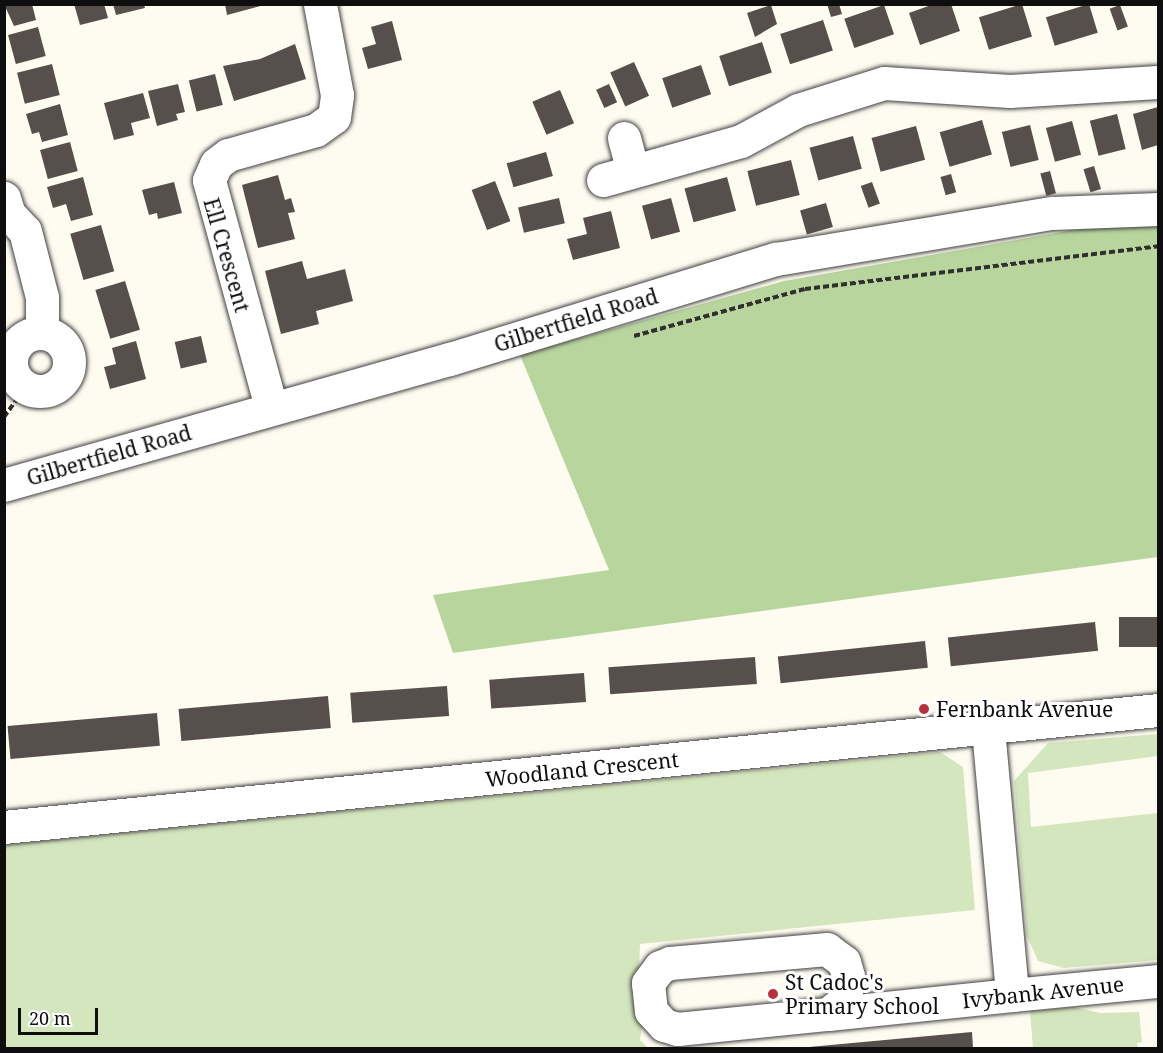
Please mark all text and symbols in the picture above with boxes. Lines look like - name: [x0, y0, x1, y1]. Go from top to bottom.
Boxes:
- street label: Ell Crescent: [199, 195, 255, 315]
- street label: Gilbertfield Road: [491, 283, 661, 357]
- street label: Gilbertfield Road: [24, 419, 194, 491]
- place label: Fernbank Avenue: [936, 696, 1113, 722]
- marker: Fernbank Avenue: [917, 702, 931, 716]
- street label: Woodland Crescent: [484, 746, 680, 792]
- place label: St Cadoc's Primary School: [785, 969, 939, 1019]
- street label: Ivybank Avenue: [961, 971, 1125, 1013]
- marker: St Cadoc's Primary School: [766, 987, 780, 1001]
- scale bar: [21, 996, 100, 1034]
- text: 20 m: [29, 1006, 71, 1030]

